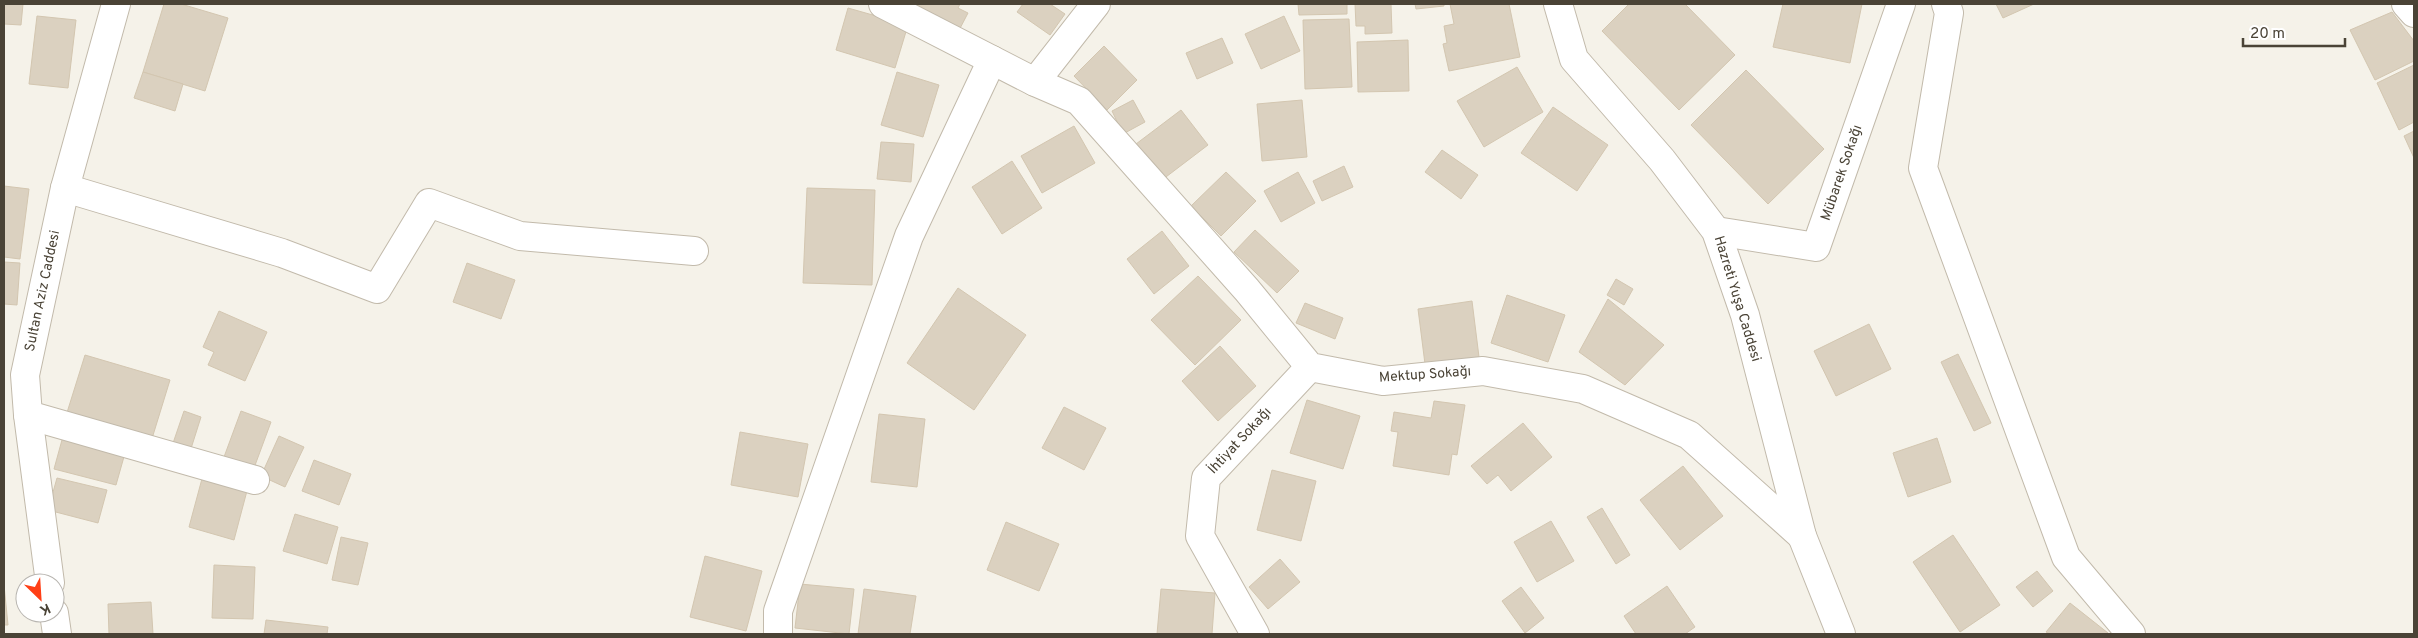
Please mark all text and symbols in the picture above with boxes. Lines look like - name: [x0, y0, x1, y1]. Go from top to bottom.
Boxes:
- scale bar: [2243, 15, 2346, 47]
- text: 20 m: [2250, 25, 2285, 44]
- street label: Mübarek Sokağı: [1818, 123, 1866, 223]
- street label: Sultan Aziz Caddesi: [22, 229, 64, 353]
- street label: Hazreti Yuşa Caddesi: [1710, 234, 1764, 364]
- street label: Mektup Sokağı: [1378, 363, 1472, 387]
- street label: İhtiyat Sokağı: [1204, 403, 1275, 478]
- north arrow: [15, 573, 65, 623]
- text: K: [37, 599, 53, 618]

